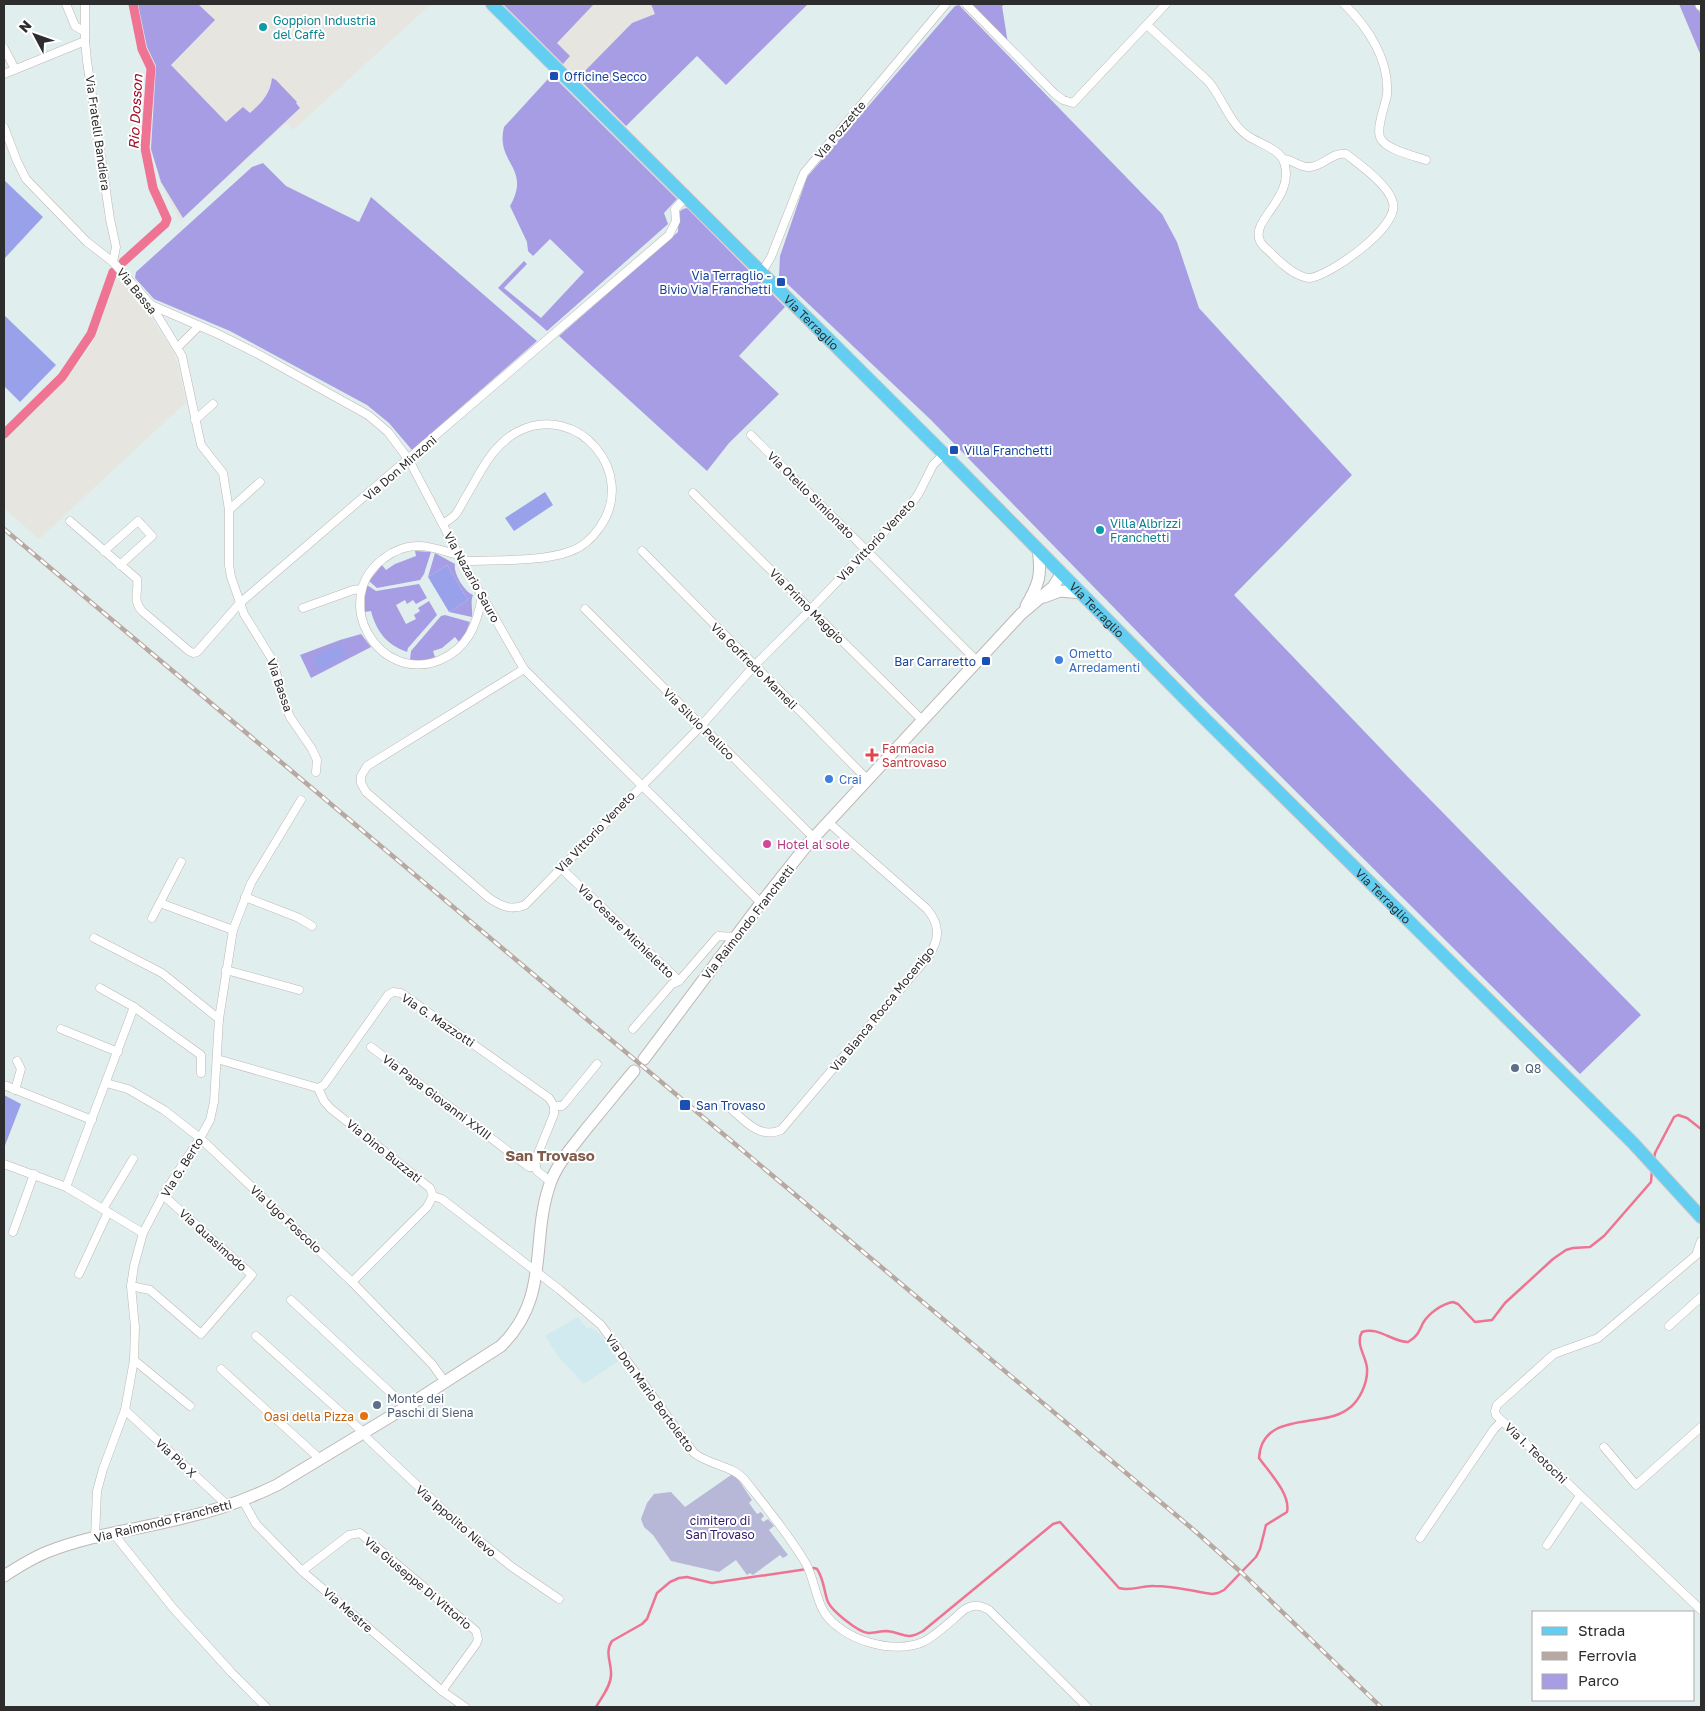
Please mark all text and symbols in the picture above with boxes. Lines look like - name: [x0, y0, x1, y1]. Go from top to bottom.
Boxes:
- north arrow: [10, 10, 60, 60]
- place label: Goppion Industria del Caffè: [273, 13, 376, 42]
- text: N: [15, 17, 35, 36]
- marker: Goppion Industria del Caffè: [257, 21, 269, 33]
- place label: Officine Secco: [564, 69, 647, 84]
- marker: Officine Secco: [548, 70, 560, 82]
- water label: Rio Dosson: [125, 73, 146, 150]
- street label: Via Fratelli Bandiera: [82, 74, 114, 192]
- street label: Via Pozzette: [811, 98, 869, 162]
- street label: Via Bassa: [114, 265, 160, 317]
- place label: Via Terraglio - Bivio Via Franchetti: [659, 268, 771, 297]
- marker: Via Terraglio - Bivio Via Franchetti: [775, 276, 787, 288]
- street label: Via Terraglio: [781, 291, 842, 353]
- street label: Via Don Minzoni: [360, 432, 440, 504]
- place label: Villa Franchetti: [964, 443, 1052, 458]
- marker: Villa Franchetti: [948, 444, 960, 456]
- street label: Via Otello Simionato: [764, 448, 858, 542]
- street label: Via Vittorio Veneto: [834, 496, 918, 584]
- place label: Villa Albrizzi Franchetti: [1110, 516, 1181, 545]
- marker: Villa Albrizzi Franchetti: [1094, 524, 1106, 536]
- street label: Via Nazario Sauro: [441, 529, 503, 625]
- street label: Via Primo Maggio: [766, 565, 848, 647]
- street label: Via Terraglio: [1066, 579, 1128, 640]
- street label: Via Goffredo Mameli: [708, 620, 800, 712]
- place label: Ometto Arredamenti: [1069, 646, 1140, 675]
- place label: Bar Carraretto: [894, 654, 976, 669]
- marker: Ometto Arredamenti: [1053, 654, 1065, 666]
- marker: Bar Carraretto: [980, 655, 992, 667]
- street label: Via Bassa: [264, 656, 296, 714]
- street label: Via Silvio Pellico: [660, 685, 738, 763]
- place label: Farmacia Santrovaso: [882, 741, 947, 770]
- marker: Farmacia Santrovaso: [866, 749, 878, 761]
- place label: Crai: [839, 772, 862, 787]
- marker: Crai: [823, 773, 835, 785]
- street label: Via Vittorio Veneto: [552, 788, 638, 876]
- place label: Hotel al sole: [777, 837, 850, 852]
- marker: Hotel al sole: [761, 838, 773, 850]
- street label: Via Raimondo Franchetti: [699, 862, 797, 982]
- street label: Via Terraglio: [1353, 865, 1414, 927]
- street label: Via Cesare Michieletto: [574, 881, 678, 981]
- street label: Via Bianca Rocca Mocenigo: [827, 943, 937, 1075]
- street label: Via G. Mazzotti: [398, 990, 478, 1050]
- street label: Via Papa Giovanni XXIII: [379, 1051, 495, 1143]
- place label: Q8: [1525, 1061, 1541, 1076]
- marker: Q8: [1509, 1062, 1521, 1074]
- marker: San Trovaso: [678, 1098, 692, 1112]
- place label: San Trovaso: [696, 1098, 765, 1113]
- street label: Via Dino Buzzati: [343, 1116, 425, 1186]
- street label: Via G. Berto: [158, 1134, 206, 1200]
- district label: San Trovaso: [505, 1146, 595, 1164]
- street label: Via Ugo Foscolo: [247, 1182, 325, 1256]
- street label: Via Quasimodo: [176, 1206, 250, 1274]
- street label: Via Don Mario Bortoletto: [602, 1331, 698, 1455]
- place label: Monte dei Paschi di Siena: [387, 1391, 474, 1420]
- marker: Monte dei Paschi di Siena: [371, 1399, 383, 1411]
- place label: Oasi della Pizza: [264, 1409, 354, 1424]
- marker: Oasi della Pizza: [358, 1410, 370, 1422]
- street label: Via I. Teotochi: [1502, 1419, 1570, 1487]
- street label: Via Pio X: [153, 1435, 200, 1481]
- street label: Via Ippolito Nievo: [413, 1482, 499, 1560]
- street label: Via Raimondo Franchetti: [93, 1497, 233, 1545]
- park label: cimitero di San Trovaso: [685, 1513, 755, 1542]
- street label: Via Giuseppe Di Vittorio: [361, 1534, 475, 1632]
- street label: Via Mestre: [320, 1584, 376, 1636]
- legend: [1532, 1611, 1695, 1701]
- text: Strada: [1578, 1621, 1625, 1639]
- text: Ferrovia: [1578, 1646, 1637, 1664]
- text: Parco: [1578, 1671, 1619, 1689]

